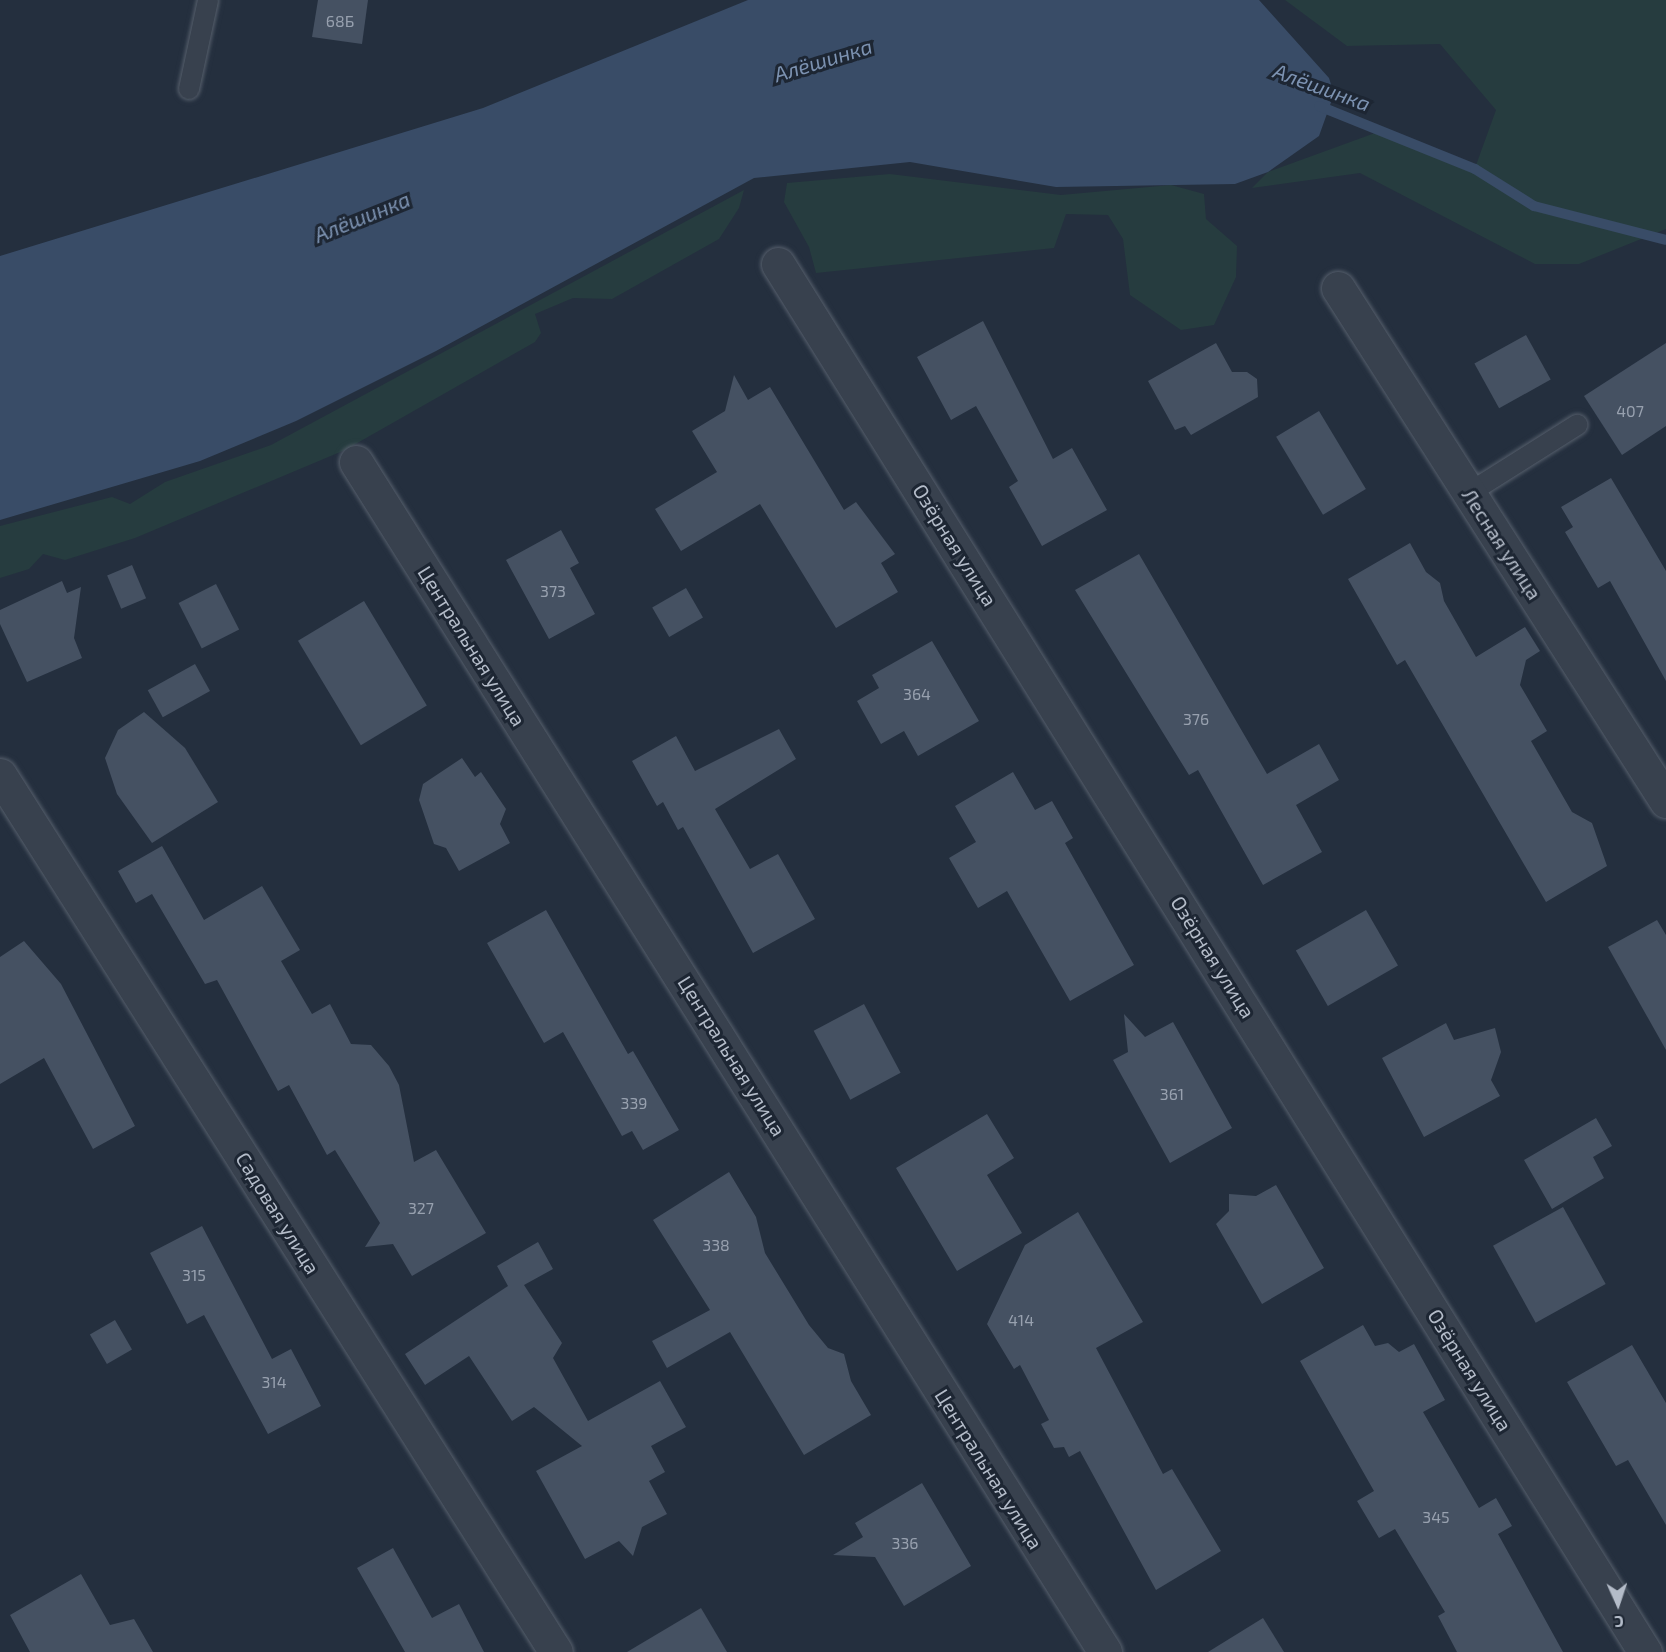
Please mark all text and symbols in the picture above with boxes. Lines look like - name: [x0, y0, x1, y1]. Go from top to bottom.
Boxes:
- house number: 68Б: [326, 11, 354, 31]
- water label: Алёшинка: [771, 33, 875, 87]
- water label: Алёшинка: [1270, 58, 1374, 116]
- water label: Алёшинка: [310, 186, 414, 248]
- house number: 407: [1616, 401, 1644, 421]
- street label: Озёрная улица: [908, 479, 1002, 611]
- street label: Лесная улица: [1457, 484, 1547, 604]
- street label: Центральная улица: [413, 562, 531, 730]
- house number: 373: [540, 581, 566, 601]
- house number: 364: [903, 684, 931, 704]
- house number: 376: [1183, 709, 1209, 729]
- street label: Озёрная улица: [1166, 891, 1260, 1023]
- street label: Центральная улица: [673, 972, 791, 1140]
- house number: 361: [1160, 1084, 1184, 1104]
- house number: 339: [621, 1093, 647, 1113]
- street label: Садовая улица: [231, 1148, 325, 1278]
- house number: 327: [408, 1198, 434, 1218]
- house number: 338: [702, 1235, 730, 1255]
- house number: 315: [182, 1265, 206, 1285]
- street label: Озёрная улица: [1423, 1304, 1517, 1436]
- house number: 414: [1008, 1310, 1034, 1330]
- house number: 314: [261, 1372, 287, 1392]
- street label: Центральная улица: [930, 1385, 1048, 1553]
- house number: 345: [1422, 1507, 1450, 1527]
- house number: 336: [892, 1533, 918, 1553]
- north arrow: [1588, 1574, 1648, 1634]
- text: С: [1614, 1613, 1624, 1632]

